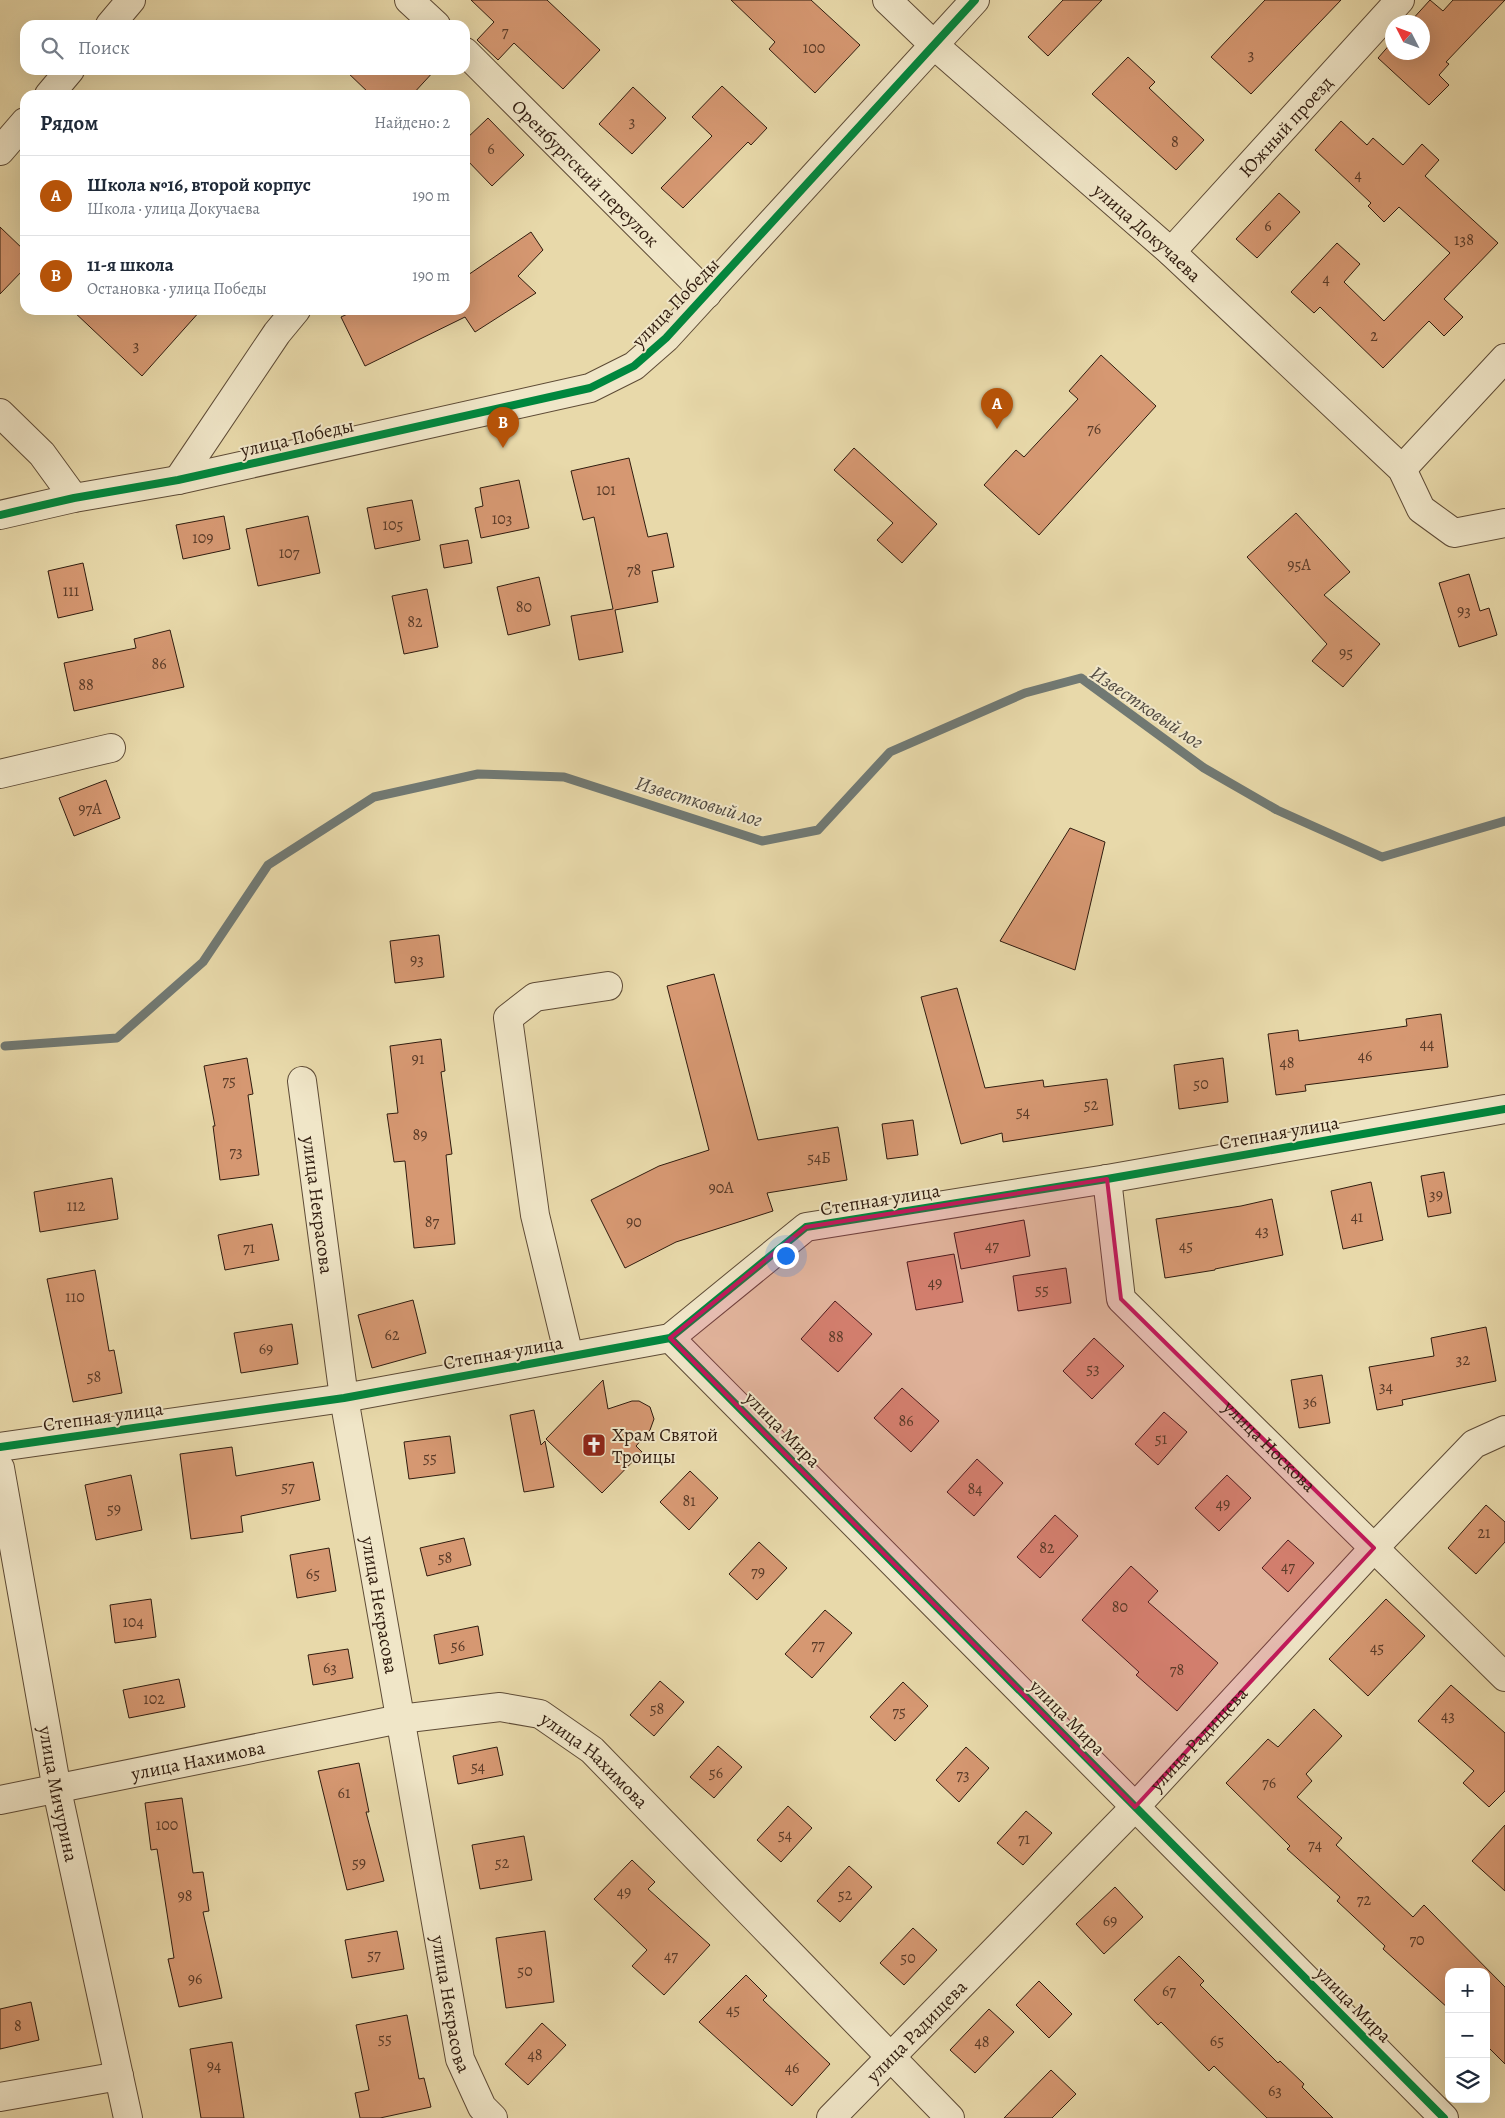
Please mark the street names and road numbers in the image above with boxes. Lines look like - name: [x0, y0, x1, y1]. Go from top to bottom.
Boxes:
- street label: Южный проезд: [1233, 71, 1339, 183]
- street label: Оренбургский переулок: [506, 94, 665, 253]
- street label: улица Докучаева: [1086, 177, 1207, 288]
- street label: улица Победы: [626, 252, 725, 354]
- street label: улица Победы: [237, 412, 356, 464]
- street label: Степная улица: [1217, 1110, 1341, 1156]
- street label: улица Некрасова: [295, 1133, 339, 1276]
- street label: Степная улица: [818, 1178, 942, 1222]
- street label: Степная улица: [441, 1330, 565, 1376]
- street label: улица Мира: [738, 1385, 826, 1474]
- street label: улица Носкова: [1216, 1394, 1322, 1498]
- street label: Степная улица: [41, 1396, 165, 1438]
- street label: улица Некрасова: [354, 1534, 404, 1676]
- street label: улица Мира: [1023, 1673, 1111, 1762]
- street label: улица Радищева: [1143, 1681, 1254, 1798]
- street label: улица Нахимова: [534, 1706, 654, 1815]
- street label: улица Мичурина: [32, 1723, 84, 1865]
- street label: улица Нахимова: [128, 1735, 267, 1787]
- street label: улица Некрасова: [424, 1932, 477, 2077]
- street label: улица Мира: [1309, 1960, 1397, 2049]
- street label: улица Радищева: [860, 1974, 973, 2089]

